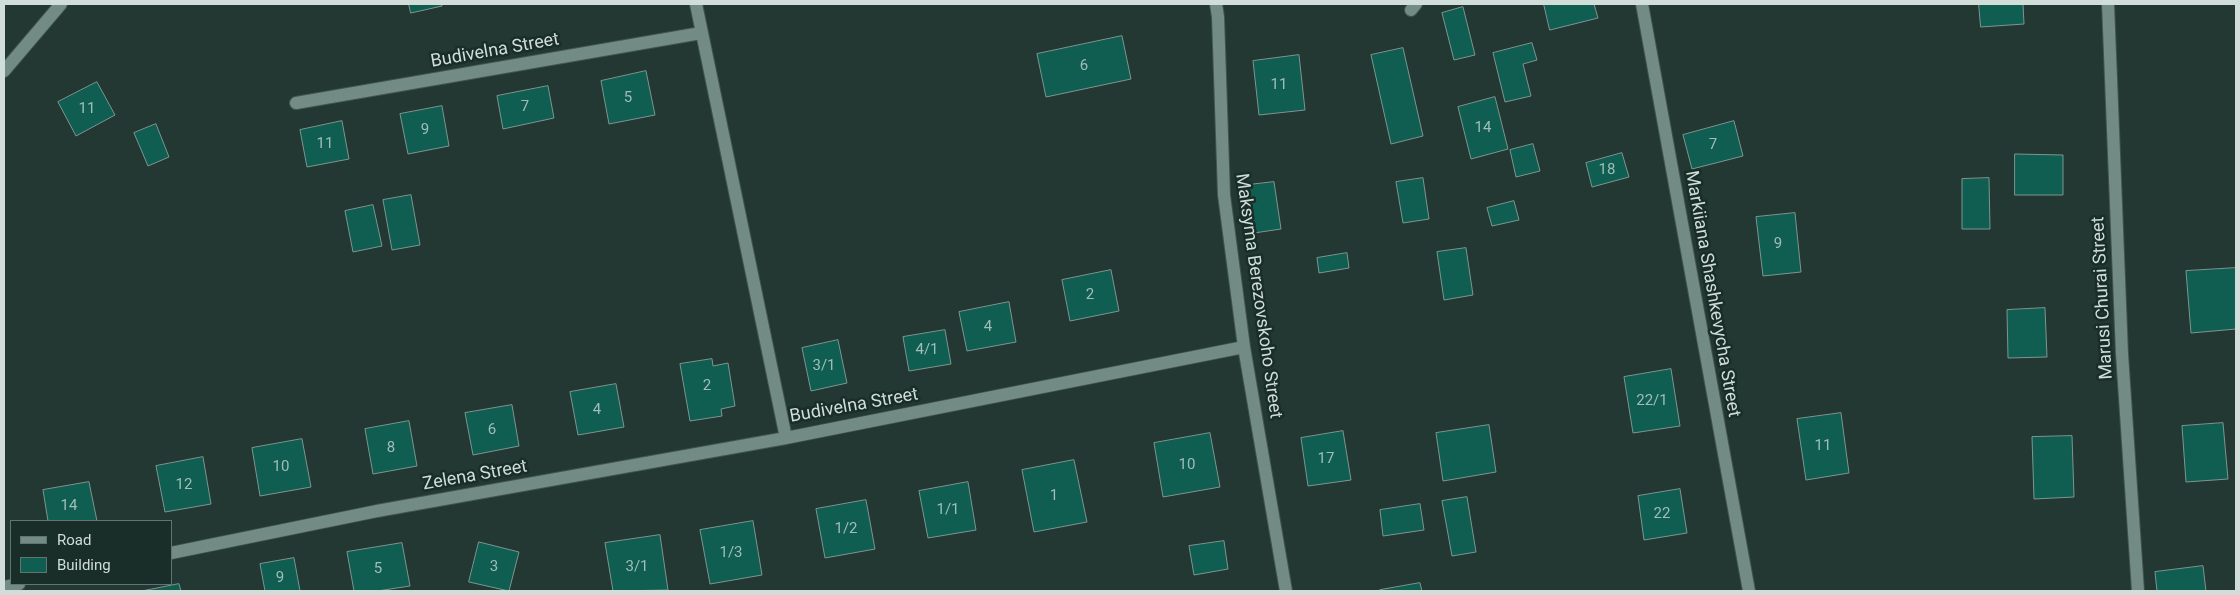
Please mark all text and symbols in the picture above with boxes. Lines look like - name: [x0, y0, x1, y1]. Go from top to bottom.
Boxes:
- street label: Budivelna Street: [429, 29, 561, 73]
- house number: 6: [1080, 57, 1088, 75]
- house number: 11: [1271, 76, 1287, 94]
- house number: 5: [624, 89, 632, 107]
- house number: 7: [521, 98, 529, 116]
- house number: 11: [79, 100, 95, 118]
- house number: 14: [1475, 119, 1491, 137]
- house number: 9: [421, 121, 429, 139]
- house number: 11: [317, 135, 333, 153]
- house number: 7: [1709, 136, 1717, 154]
- house number: 18: [1599, 161, 1615, 179]
- street label: Markiiana Shashkevycha Street: [1680, 169, 1744, 419]
- street label: Maksyma Berezovskoho Street: [1230, 172, 1286, 420]
- street label: Marusi Churai Street: [2088, 216, 2118, 380]
- house number: 9: [1774, 235, 1782, 253]
- house number: 2: [1086, 286, 1094, 304]
- house number: 4: [984, 318, 992, 336]
- house number: 4/1: [915, 341, 939, 359]
- house number: 3/1: [812, 357, 836, 375]
- house number: 2: [703, 377, 711, 395]
- street label: Budivelna Street: [788, 384, 920, 428]
- house number: 22/1: [1636, 392, 1668, 410]
- house number: 4: [593, 401, 601, 419]
- house number: 6: [488, 421, 496, 439]
- house number: 11: [1815, 437, 1831, 455]
- house number: 8: [387, 439, 395, 457]
- house number: 17: [1318, 450, 1334, 468]
- street label: Zelena Street: [421, 456, 529, 496]
- house number: 10: [1179, 456, 1195, 474]
- house number: 10: [273, 458, 289, 476]
- house number: 12: [176, 476, 192, 494]
- house number: 1: [1050, 487, 1058, 505]
- house number: 14: [61, 497, 77, 515]
- house number: 1/1: [936, 501, 960, 519]
- house number: 22: [1654, 505, 1670, 523]
- legend: [10, 520, 172, 585]
- house number: 1/2: [834, 520, 858, 538]
- text: Road: [57, 531, 91, 549]
- house number: 1/3: [719, 544, 743, 562]
- text: Building: [57, 556, 111, 574]
- house number: 3: [490, 558, 498, 576]
- house number: 3/1: [625, 558, 649, 576]
- house number: 5: [374, 560, 382, 578]
- house number: 9: [276, 569, 284, 587]

